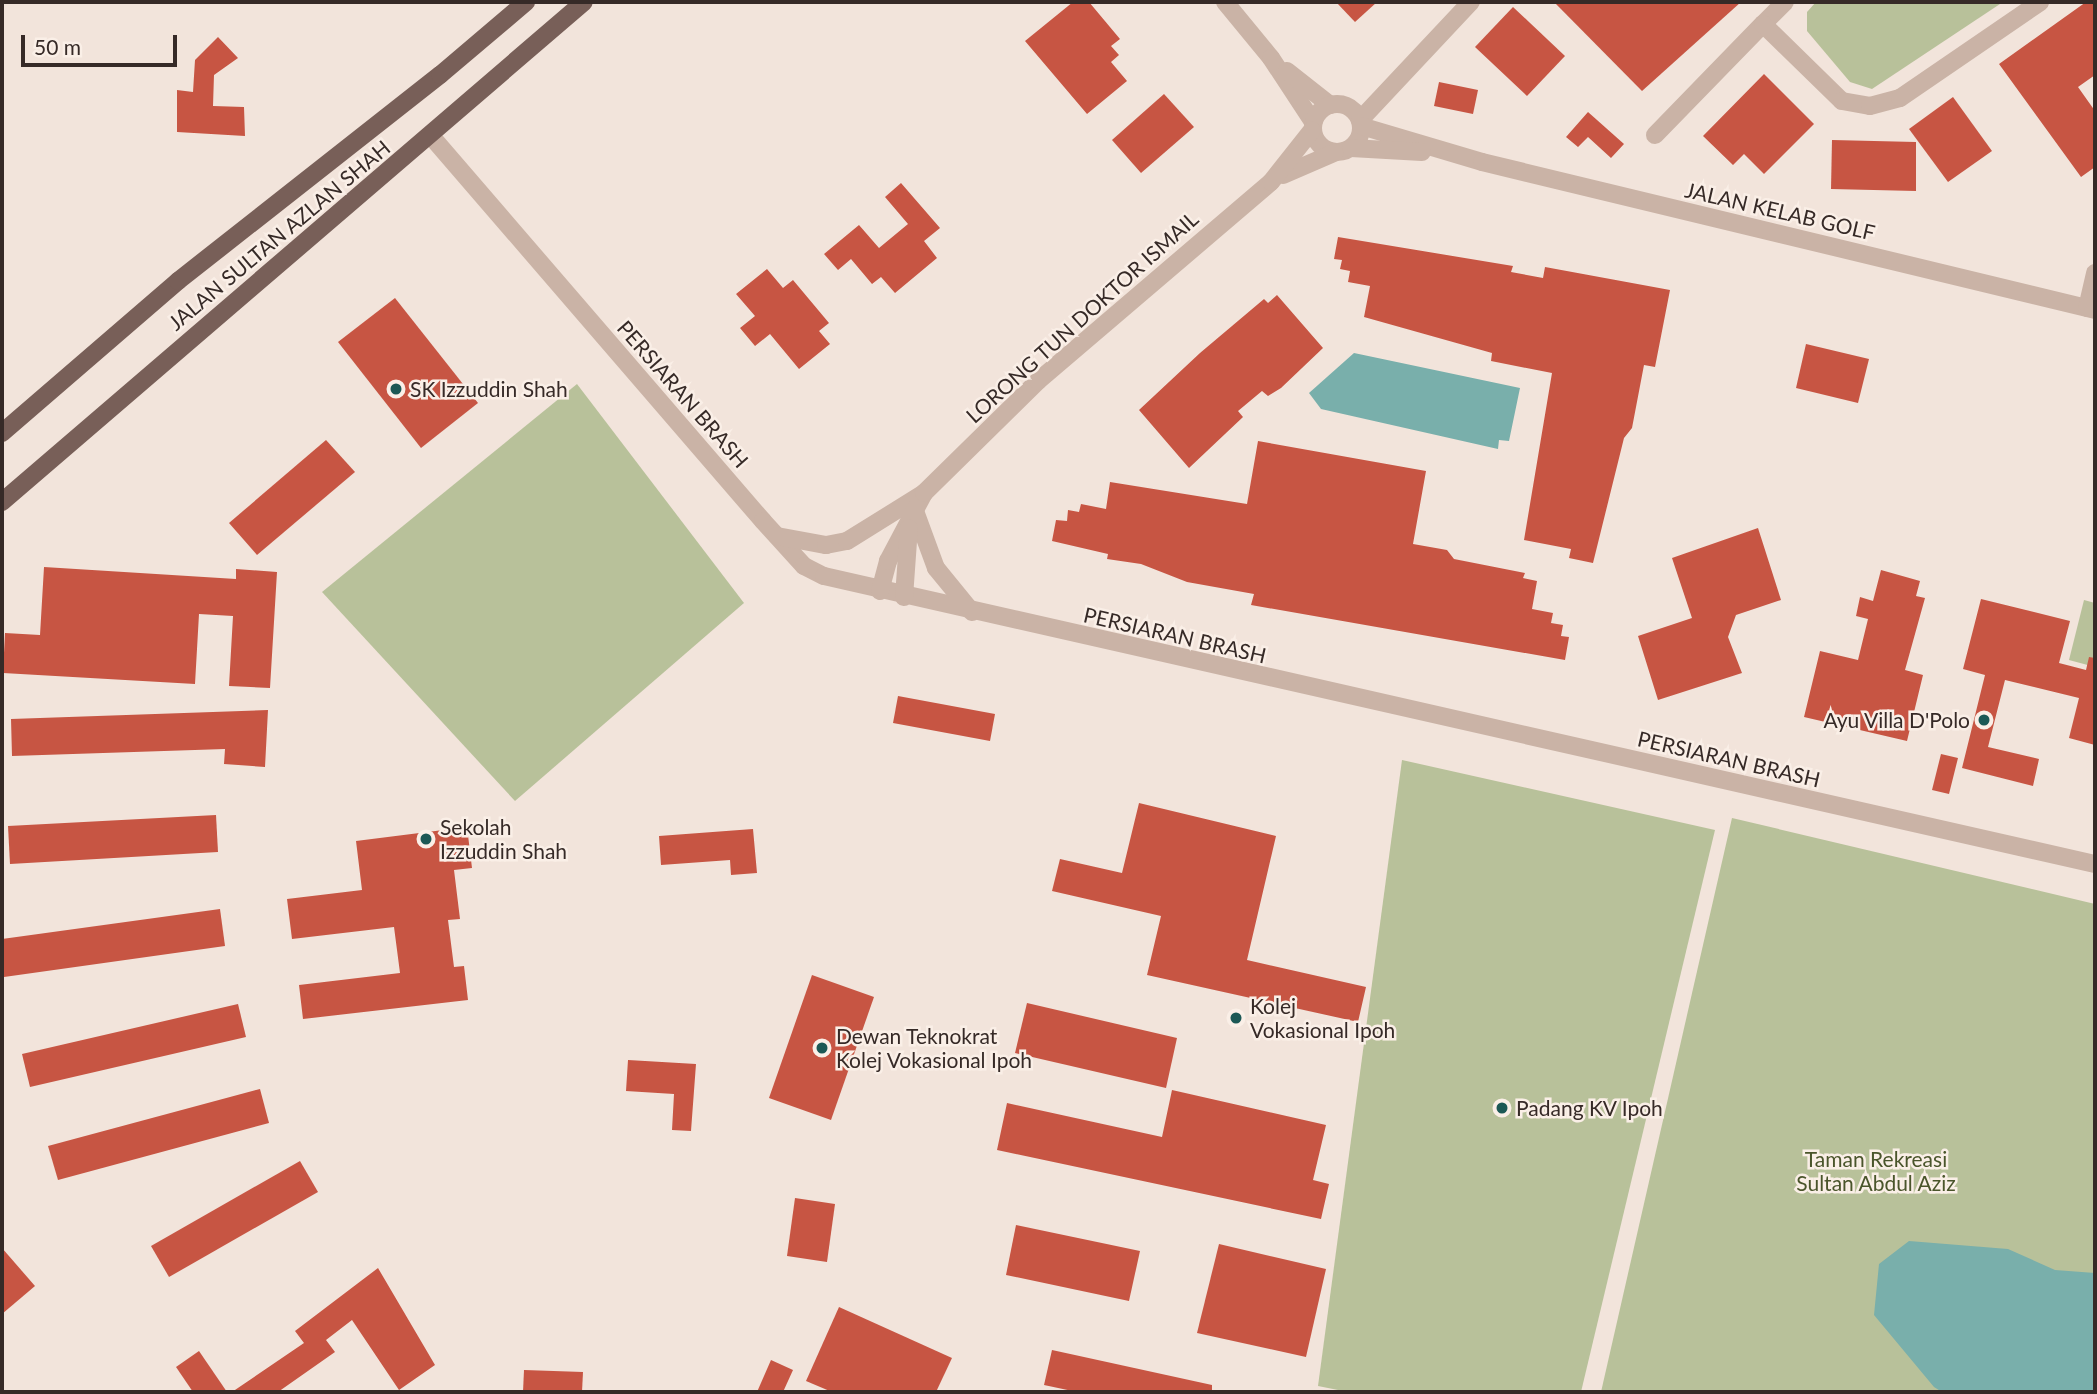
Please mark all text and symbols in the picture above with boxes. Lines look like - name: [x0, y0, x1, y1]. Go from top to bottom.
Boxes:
- scale bar: [24, 21, 180, 65]
- text: 50 m: [34, 34, 81, 59]
- street label: JALAN SULTAN AZLAN SHAH: [163, 135, 395, 335]
- street label: JALAN KELAB GOLF: [1683, 177, 1877, 245]
- street label: LORONG TUN DOKTOR ISMAIL: [961, 206, 1203, 428]
- street label: PERSIARAN BRASH: [612, 315, 754, 473]
- place label: SK Izzuddin Shah: [410, 376, 568, 402]
- marker: SK Izzuddin Shah: [388, 381, 404, 397]
- street label: PERSIARAN BRASH: [1081, 602, 1269, 668]
- place label: Ayu Villa D'Polo: [1823, 707, 1970, 733]
- marker: Ayu Villa D'Polo: [1976, 712, 1992, 728]
- street label: PERSIARAN BRASH: [1635, 726, 1823, 792]
- place label: Sekolah Izzuddin Shah: [440, 814, 567, 864]
- marker: Sekolah Izzuddin Shah: [418, 831, 434, 847]
- place label: Kolej Vokasional Ipoh: [1250, 993, 1395, 1043]
- marker: Kolej Vokasional Ipoh: [1228, 1010, 1244, 1026]
- place label: Dewan Teknokrat Kolej Vokasional Ipoh: [836, 1023, 1033, 1073]
- marker: Dewan Teknokrat Kolej Vokasional Ipoh: [814, 1040, 830, 1056]
- place label: Padang KV Ipoh: [1516, 1095, 1664, 1121]
- marker: Padang KV Ipoh: [1494, 1100, 1510, 1116]
- park label: Taman Rekreasi Sultan Abdul Aziz: [1796, 1146, 1956, 1196]

